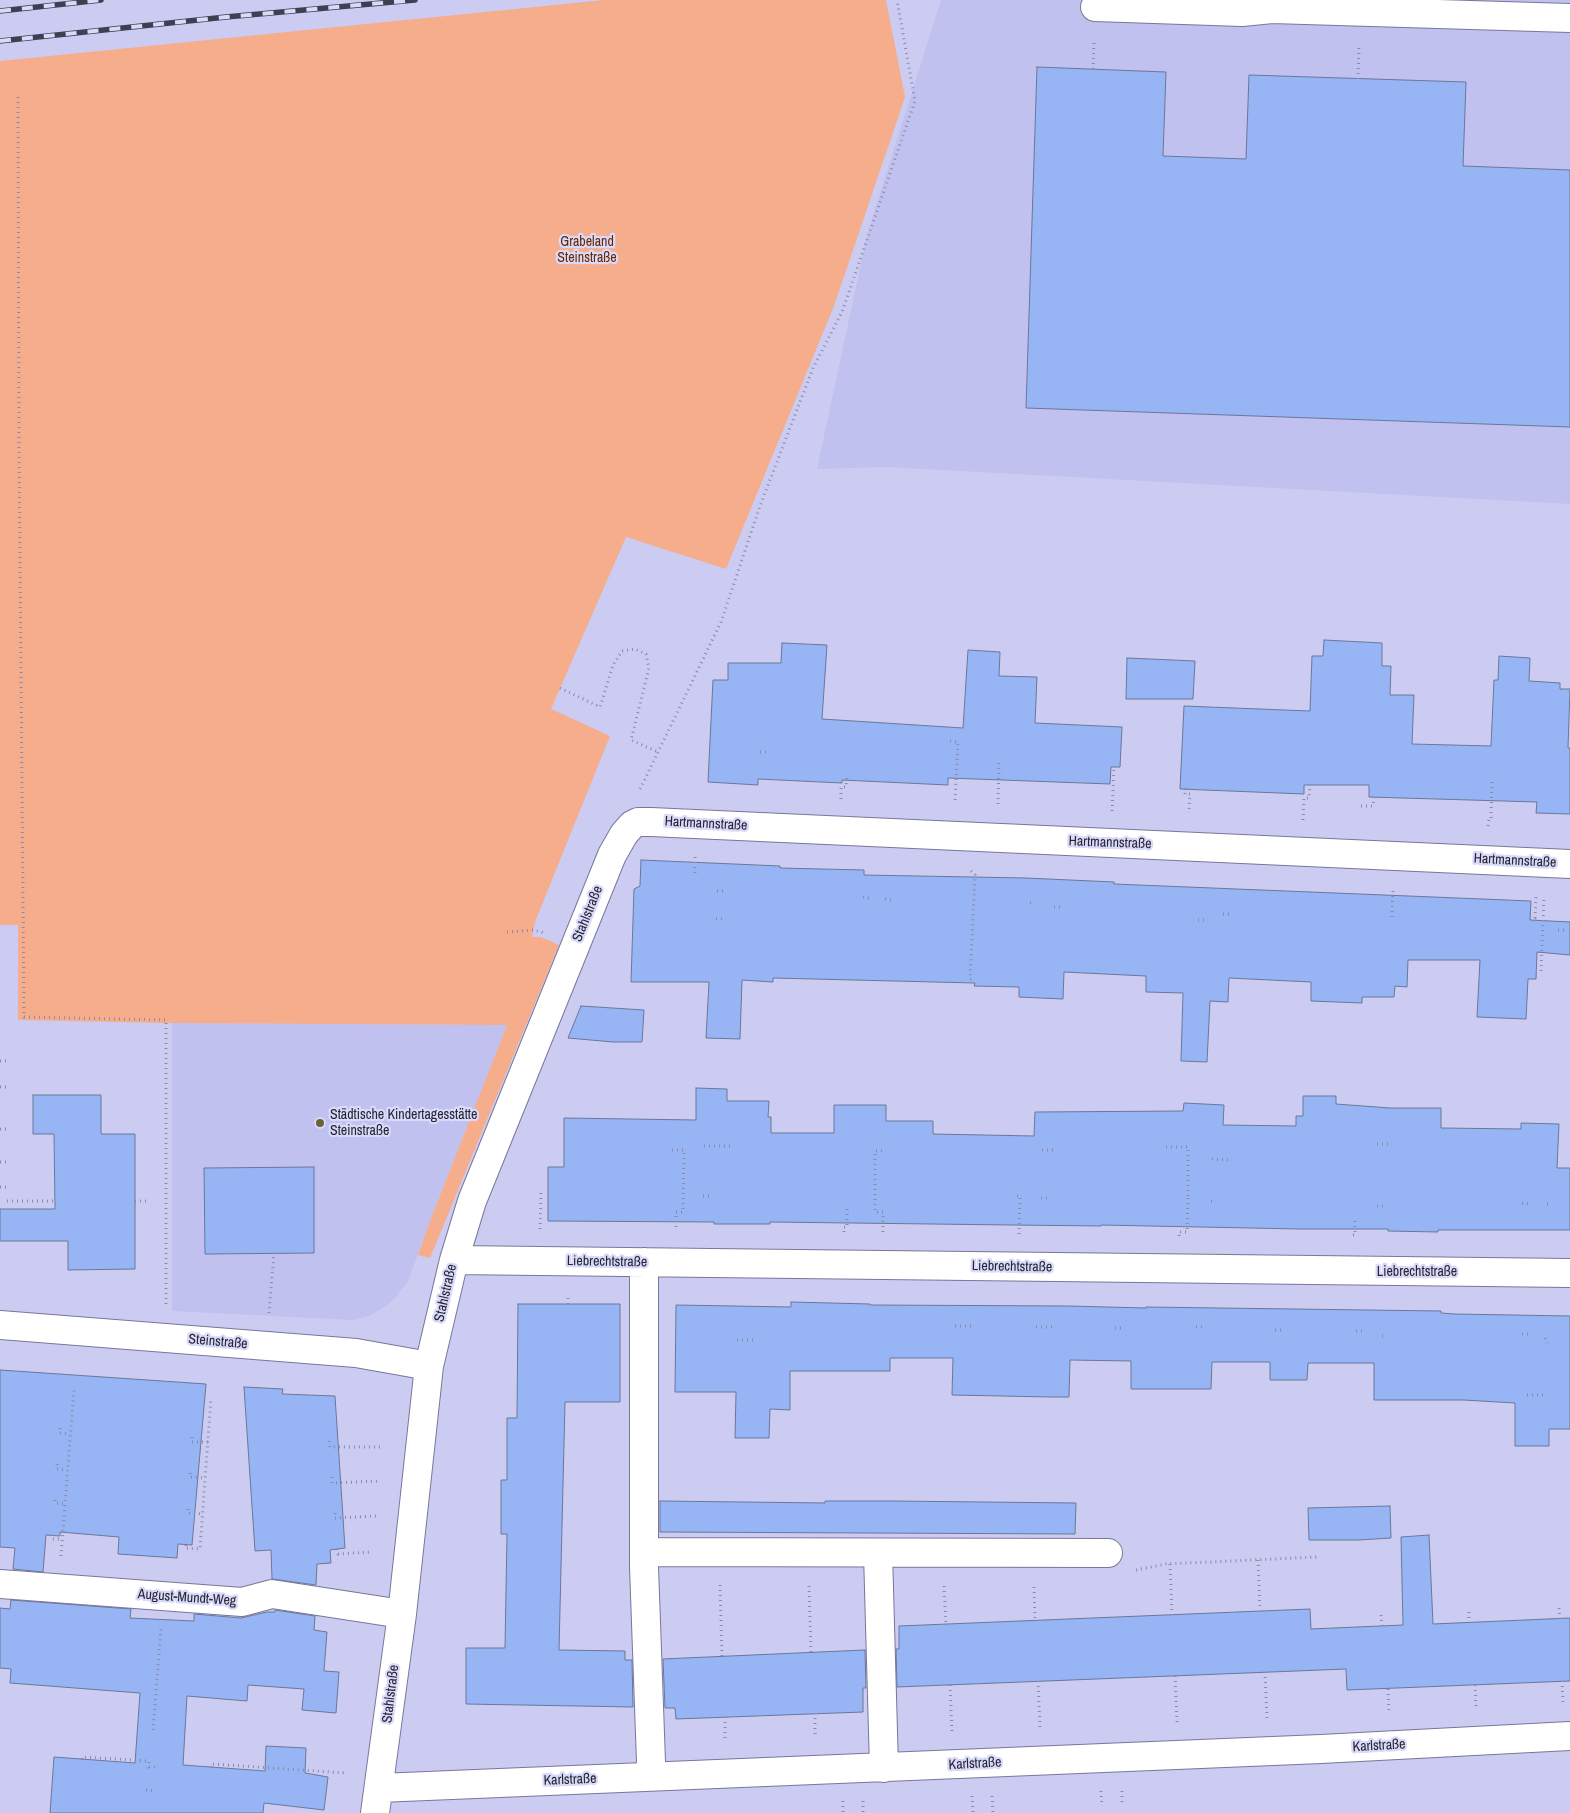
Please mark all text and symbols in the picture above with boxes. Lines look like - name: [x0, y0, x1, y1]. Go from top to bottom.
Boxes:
- park label: Grabeland Steinstraße: [557, 234, 617, 266]
- street label: Hartmannstraße: [664, 813, 748, 835]
- street label: Hartmannstraße: [1068, 833, 1152, 853]
- street label: Hartmannstraße: [1473, 850, 1557, 872]
- street label: Stahlstraße: [569, 884, 607, 944]
- place label: Städtische Kindertagesstätte Steinstraße: [330, 1107, 477, 1140]
- marker: Städtische Kindertagesstätte Steinstraße: [314, 1117, 326, 1129]
- street label: Liebrechtstraße: [567, 1253, 647, 1271]
- street label: Liebrechtstraße: [972, 1258, 1052, 1276]
- street label: Stahlstraße: [431, 1263, 461, 1323]
- street label: Liebrechtstraße: [1377, 1264, 1457, 1280]
- street label: Steinstraße: [188, 1331, 248, 1353]
- street label: August-Mundt-Weg: [137, 1586, 237, 1610]
- street label: Stahlstraße: [379, 1664, 403, 1724]
- street label: Karlstraße: [1352, 1736, 1406, 1756]
- street label: Karlstraße: [948, 1754, 1002, 1774]
- street label: Karlstraße: [543, 1771, 597, 1789]

